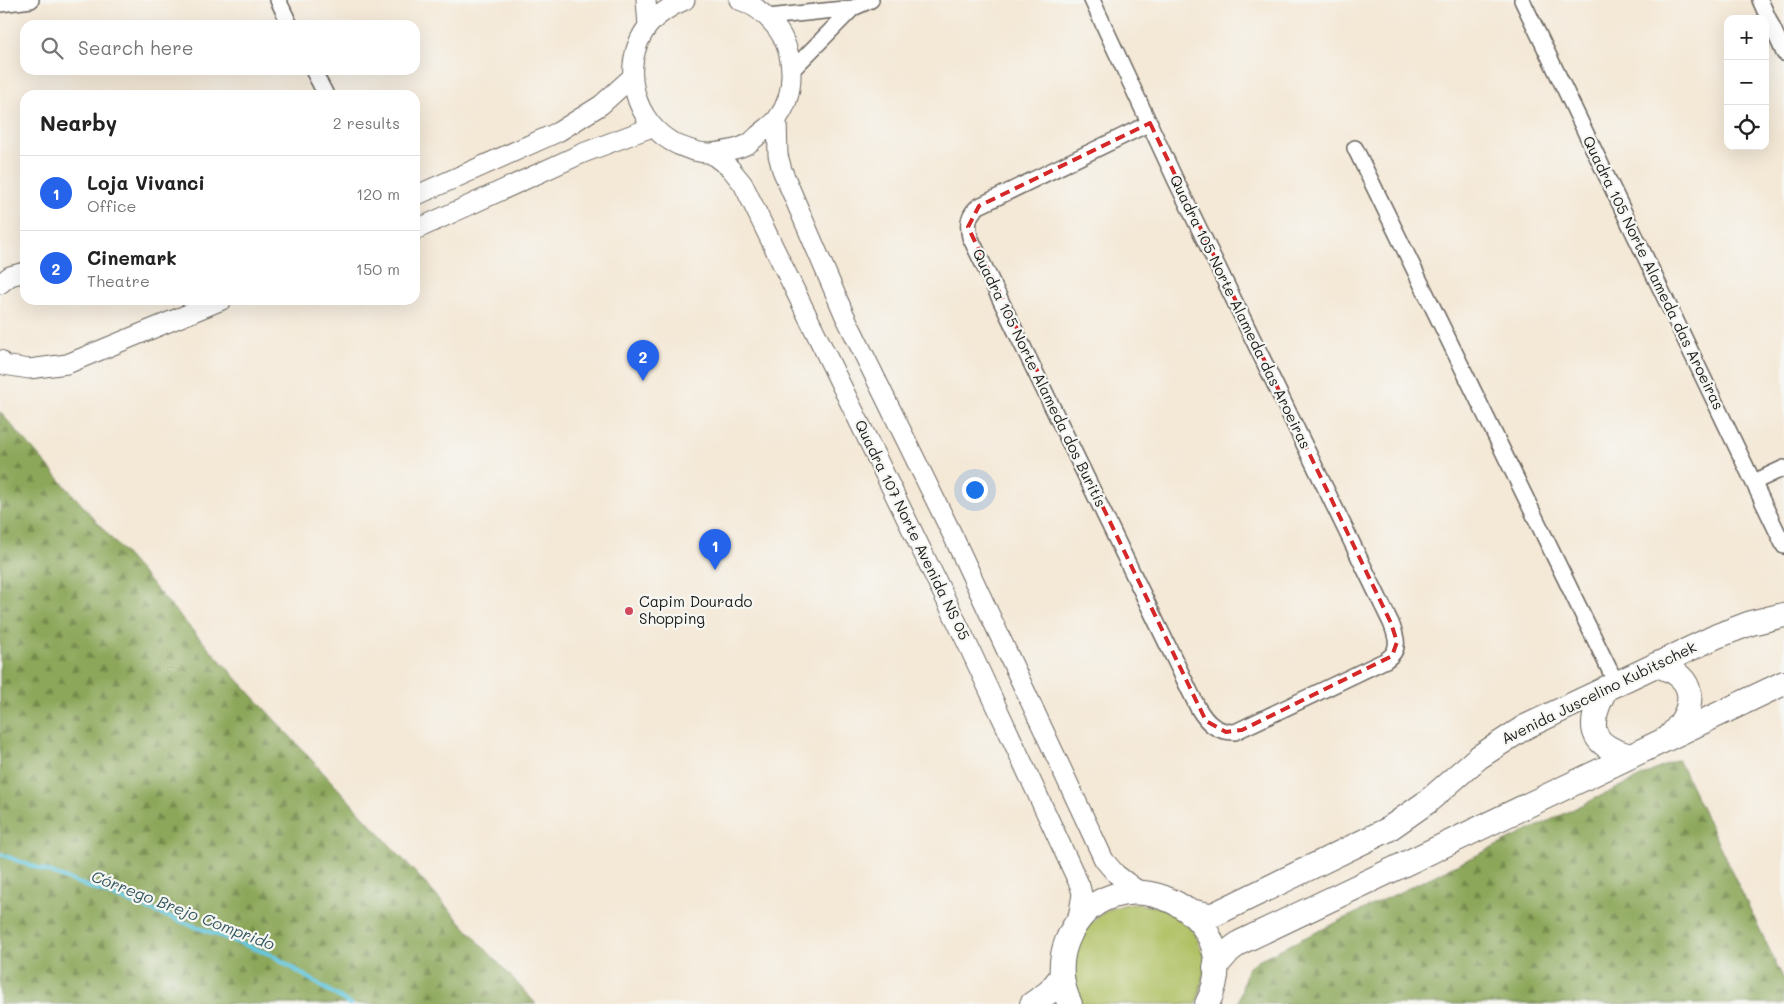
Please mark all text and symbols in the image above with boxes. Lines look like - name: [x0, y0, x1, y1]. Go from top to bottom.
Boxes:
- map controls: [1724, 15, 1769, 150]
- button: +: [1724, 15, 1769, 60]
- search box: [20, 20, 420, 75]
- icon: search: [38, 34, 66, 62]
- text: Search here: [78, 35, 194, 60]
- button: −: [1724, 60, 1769, 105]
- button: locate: [1724, 105, 1769, 150]
- text: Nearby: [40, 109, 117, 136]
- text: 2 results: [333, 112, 400, 133]
- street label: Quadra 105 Norte Alameda das Aroeiras: [1579, 132, 1729, 413]
- text: Loja Vivanci: [87, 170, 205, 195]
- street label: Quadra 105 Norte Alameda das Aroeiras: [1166, 171, 1316, 452]
- text: 1: [52, 183, 60, 204]
- text: 120 m: [356, 183, 400, 204]
- text: Office: [87, 195, 136, 216]
- text: Cinemark: [87, 245, 177, 270]
- street label: Quadra 105 Norte Alameda dos Buritís: [968, 245, 1111, 510]
- text: 2: [52, 258, 60, 279]
- text: 150 m: [356, 258, 400, 279]
- text: Theatre: [87, 270, 150, 291]
- pin: 2: [627, 340, 659, 381]
- street label: Quadra 107 Norte Avenida NS 05: [851, 416, 975, 643]
- your location: [962, 477, 988, 503]
- pin: 1: [699, 529, 731, 570]
- place label: Capim Dourado Shopping: [639, 591, 752, 628]
- marker: Capim Dourado Shopping: [623, 605, 635, 617]
- street label: Avenida Juscelino Kubitschek: [1498, 636, 1699, 748]
- water label: Córrego Brejo Comprido: [89, 865, 278, 954]

